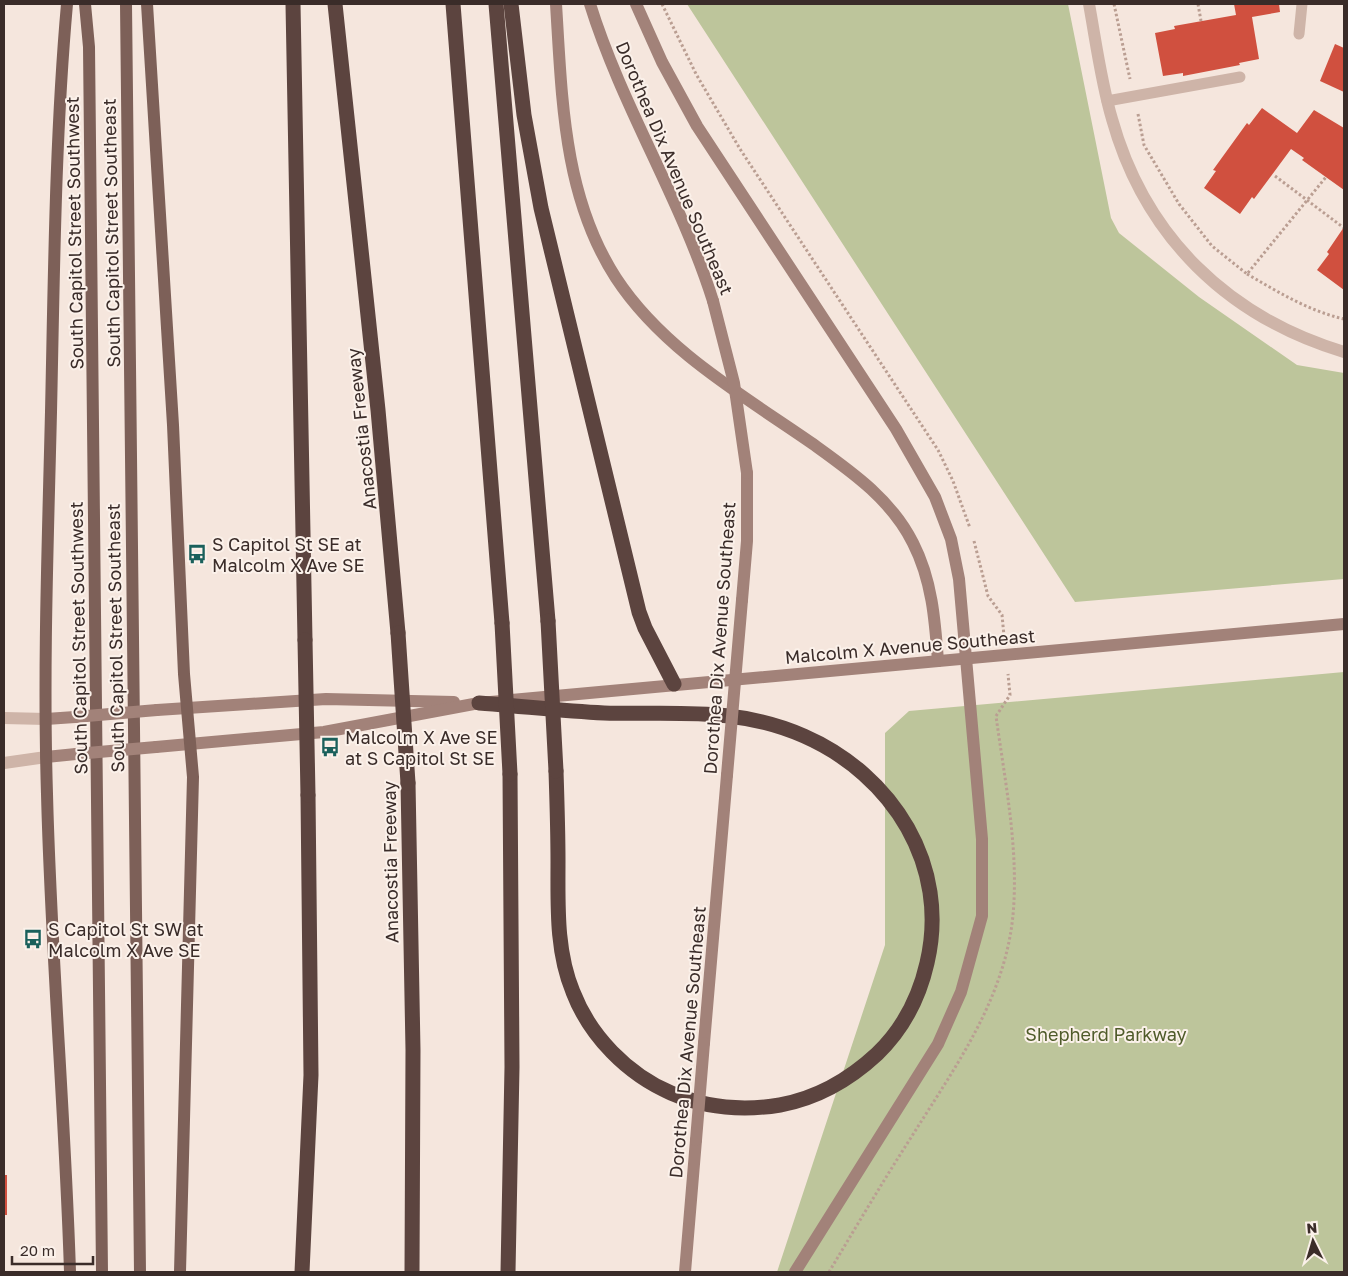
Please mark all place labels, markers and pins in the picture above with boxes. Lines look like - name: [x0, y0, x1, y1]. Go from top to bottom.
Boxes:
- place label: S Capitol St SE at Malcolm X Ave SE: [212, 533, 365, 576]
- bus stop icon: S Capitol St SE at Malcolm X Ave SE: [186, 543, 208, 565]
- place label: Malcolm X Ave SE at S Capitol St SE: [345, 726, 498, 769]
- bus stop icon: Malcolm X Ave SE at S Capitol St SE: [319, 736, 341, 758]
- place label: S Capitol St SW at Malcolm X Ave SE: [48, 918, 204, 961]
- bus stop icon: S Capitol St SW at Malcolm X Ave SE: [22, 928, 44, 950]

